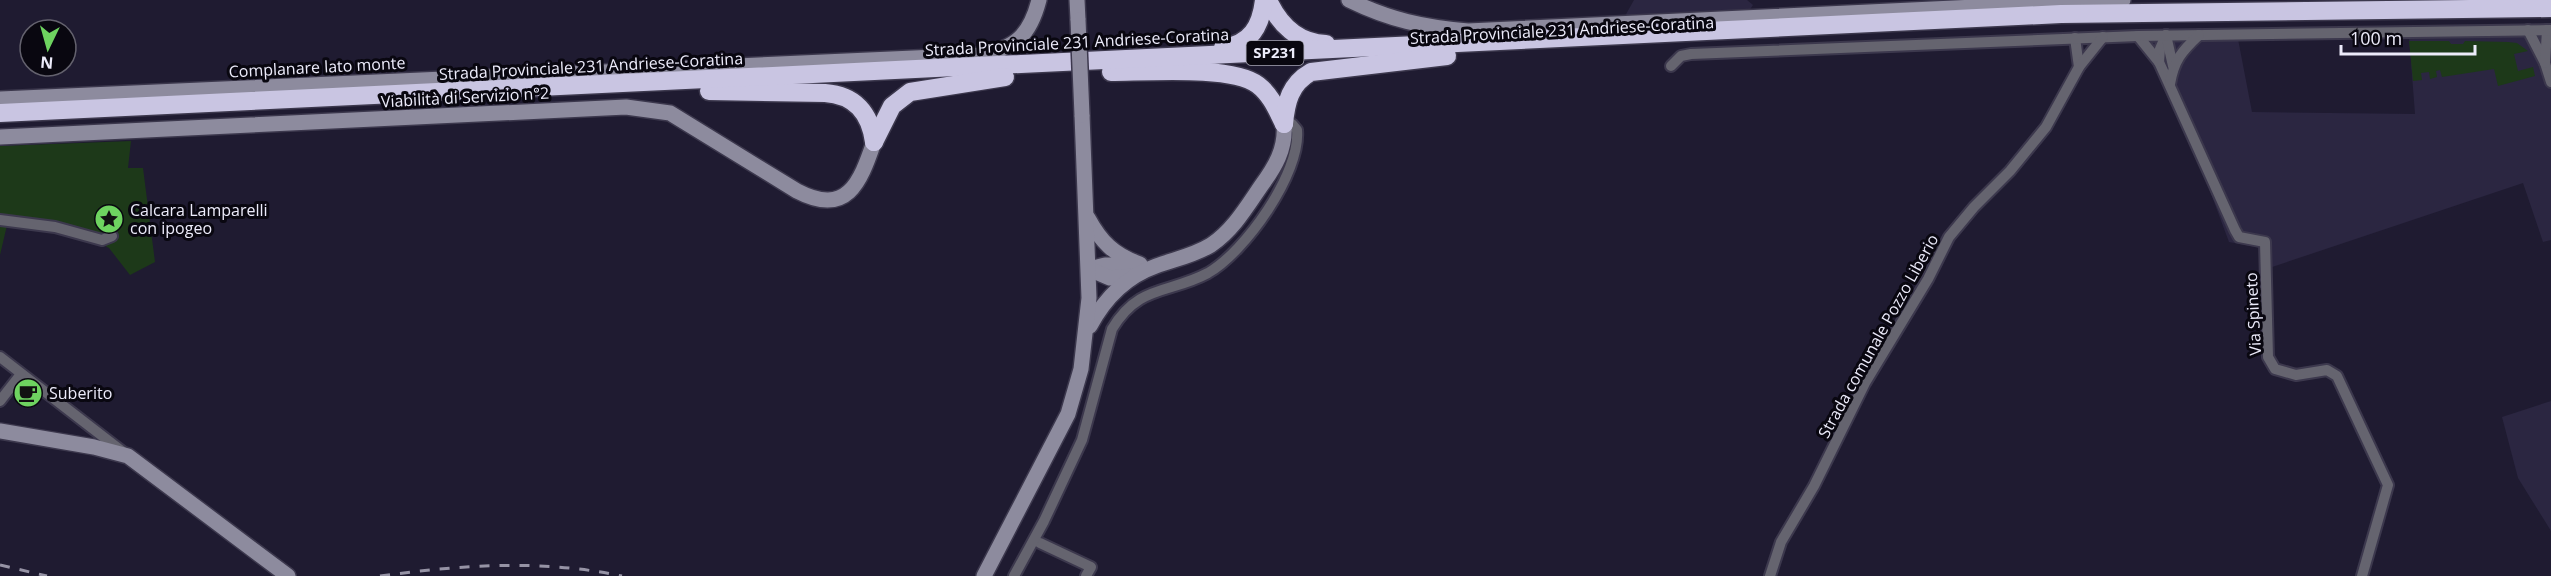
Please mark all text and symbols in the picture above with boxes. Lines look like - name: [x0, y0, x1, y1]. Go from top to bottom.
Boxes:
- street label: Strada Provinciale 231 Andriese-Coratina: [1409, 11, 1715, 49]
- north arrow: [18, 18, 78, 78]
- scale bar: [2341, 18, 2474, 56]
- street label: Strada Provinciale 231 Andriese-Coratina: [924, 23, 1230, 61]
- text: 100 m: [2350, 26, 2402, 50]
- road number: SP231: [1246, 41, 1304, 65]
- street label: Strada Provinciale 231 Andriese-Coratina: [438, 47, 744, 85]
- text: N: [39, 51, 54, 74]
- street label: Complanare lato monte: [228, 51, 406, 83]
- street label: Viabilità di Servizio n°2: [380, 82, 550, 112]
- place label: Calcara Lamparelli con ipogeo: [130, 199, 268, 239]
- place icon: Calcara Lamparelli con ipogeo: [93, 203, 125, 235]
- street label: Strada comunale Pozzo Liberio: [1813, 230, 1943, 442]
- street label: Via Spineto: [2240, 272, 2266, 356]
- cafe icon: Suberito: [12, 377, 44, 409]
- place label: Suberito: [49, 382, 112, 404]

